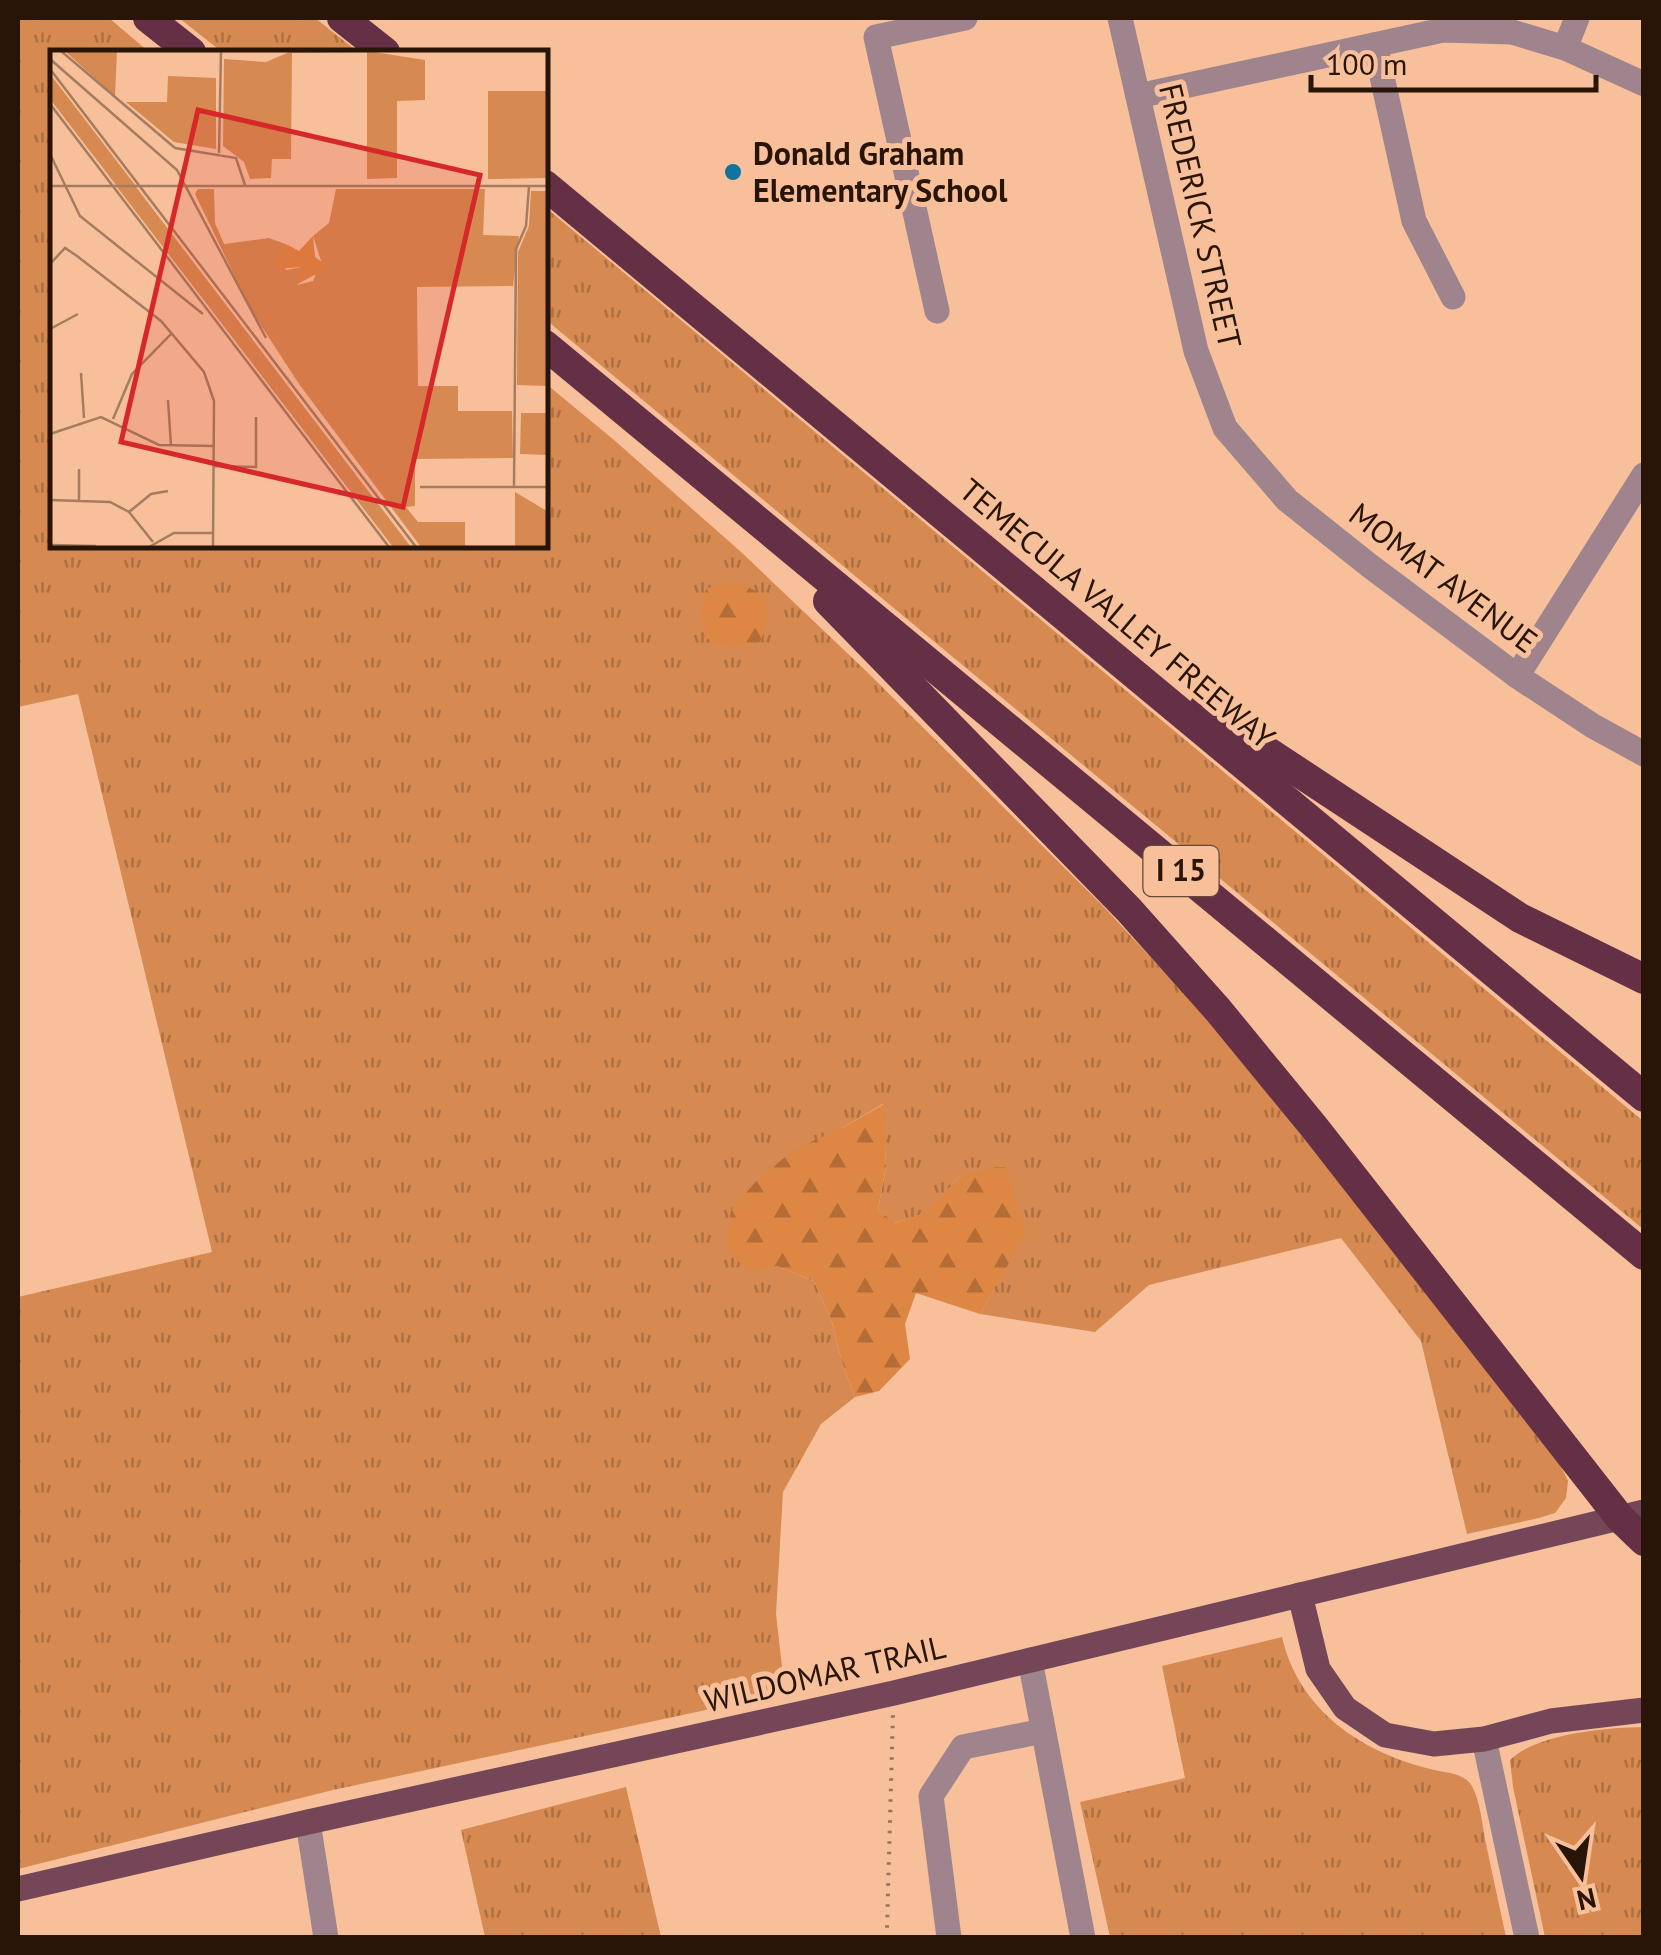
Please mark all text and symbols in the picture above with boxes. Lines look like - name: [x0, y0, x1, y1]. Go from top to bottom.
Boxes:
- scale bar: [1311, 30, 1596, 92]
- text: 100 m: [1326, 44, 1407, 83]
- inset map: [50, 50, 548, 548]
- street label: FREDERICK STREET: [1150, 79, 1252, 352]
- place label: Donald Graham Elementary School: [753, 132, 1008, 211]
- marker: Donald Graham Elementary School: [722, 161, 744, 183]
- street label: TEMECULA VALLEY FREEWAY: [951, 469, 1284, 758]
- street label: MOMAT AVENUE: [1341, 493, 1546, 662]
- road number: I 15: [1144, 846, 1218, 896]
- street label: WILDOMAR TRAIL: [700, 1625, 950, 1721]
- north arrow: [1531, 1825, 1631, 1925]
- text: N: [1574, 1880, 1600, 1920]

